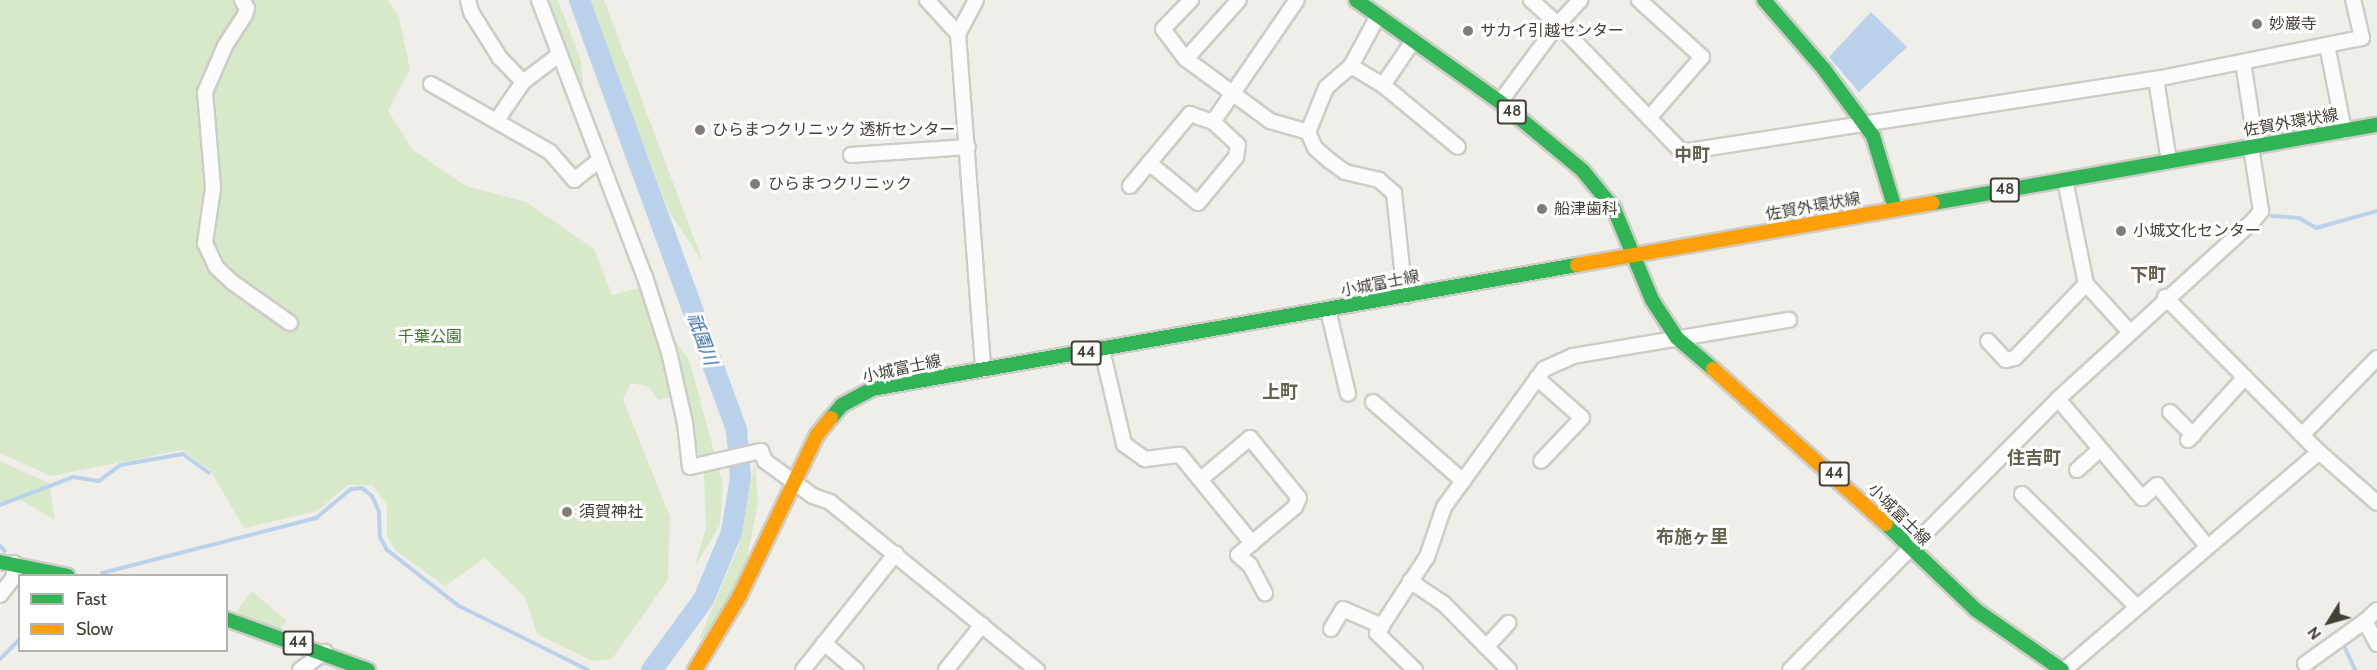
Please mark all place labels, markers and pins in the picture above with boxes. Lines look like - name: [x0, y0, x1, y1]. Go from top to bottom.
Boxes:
- place label: 妙巌寺: [2269, 14, 2317, 34]
- marker: 妙巌寺: [2250, 17, 2264, 31]
- place label: サカイ引越センター: [1480, 21, 1624, 41]
- marker: サカイ引越センター: [1461, 24, 1475, 38]
- place label: ひらまつクリニック 透析センター: [712, 120, 956, 140]
- marker: ひらまつクリニック 透析センター: [693, 123, 707, 137]
- place label: ひらまつクリニック: [768, 174, 912, 194]
- marker: ひらまつクリニック: [746, 175, 764, 193]
- place label: 船津歯科: [1554, 199, 1618, 219]
- marker: 船津歯科: [1535, 202, 1549, 216]
- place label: 小城文化センター: [2133, 221, 2261, 241]
- marker: 小城文化センター: [2114, 224, 2128, 238]
- place label: 須賀神社: [579, 502, 643, 522]
- marker: 須賀神社: [560, 505, 574, 519]

